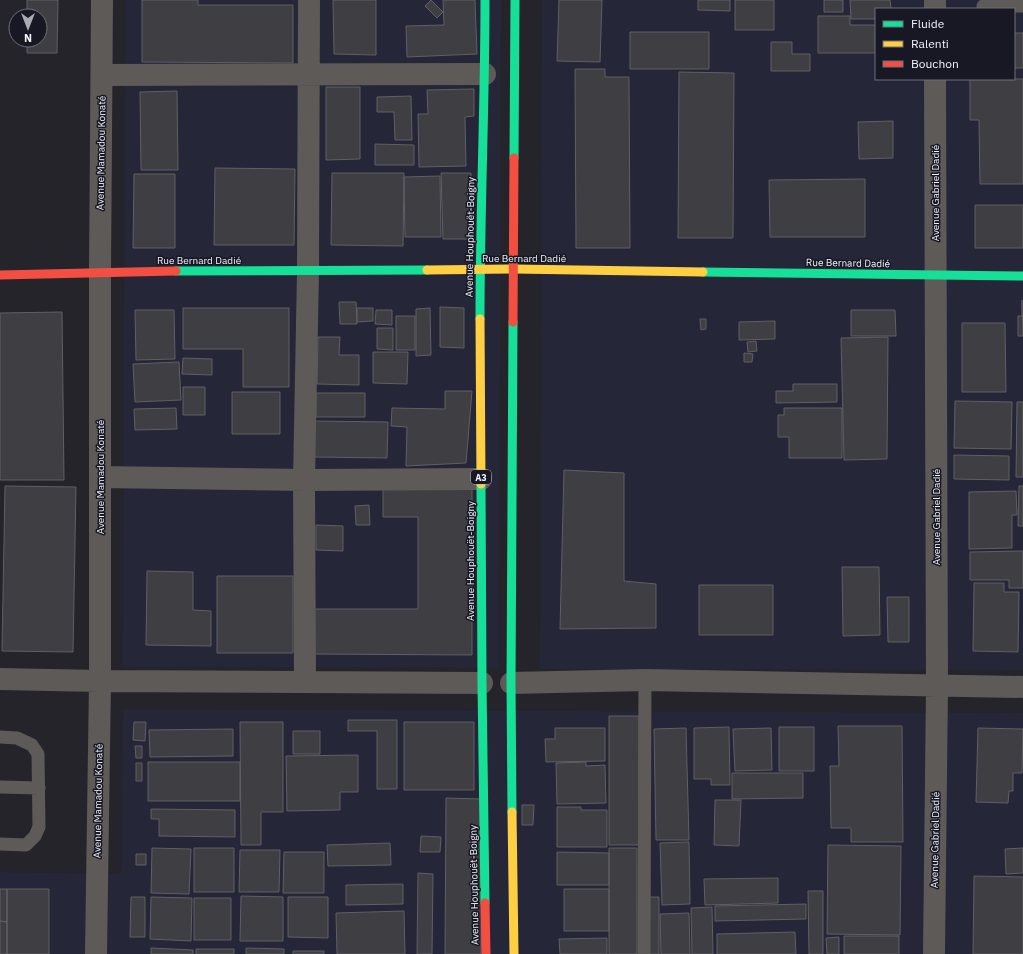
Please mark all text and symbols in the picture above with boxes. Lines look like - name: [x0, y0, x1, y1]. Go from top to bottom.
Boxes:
- north arrow: [8, 8, 48, 48]
- legend: [875, 8, 1015, 80]
- text: Fluide: [911, 16, 945, 31]
- text: N: [24, 31, 32, 45]
- text: Ralenti: [911, 36, 949, 51]
- text: Bouchon: [911, 56, 959, 71]
- street label: Avenue Mamadou Konaté: [94, 95, 109, 210]
- street label: Avenue Gabriel Dadié: [929, 144, 942, 241]
- street label: Avenue Houphouët-Boigny: [462, 177, 478, 297]
- street label: Rue Bernard Dadié: [482, 252, 567, 265]
- street label: Rue Bernard Dadié: [157, 254, 242, 267]
- street label: Rue Bernard Dadié: [806, 256, 891, 270]
- street label: Avenue Mamadou Konaté: [94, 419, 107, 534]
- street label: Avenue Gabriel Dadié: [930, 468, 943, 565]
- road number: A3: [471, 470, 491, 484]
- street label: Avenue Houphouët-Boigny: [464, 501, 477, 621]
- street label: Avenue Mamadou Konaté: [91, 743, 106, 858]
- street label: Avenue Gabriel Dadié: [928, 791, 942, 888]
- street label: Avenue Houphouët-Boigny: [466, 825, 482, 945]

